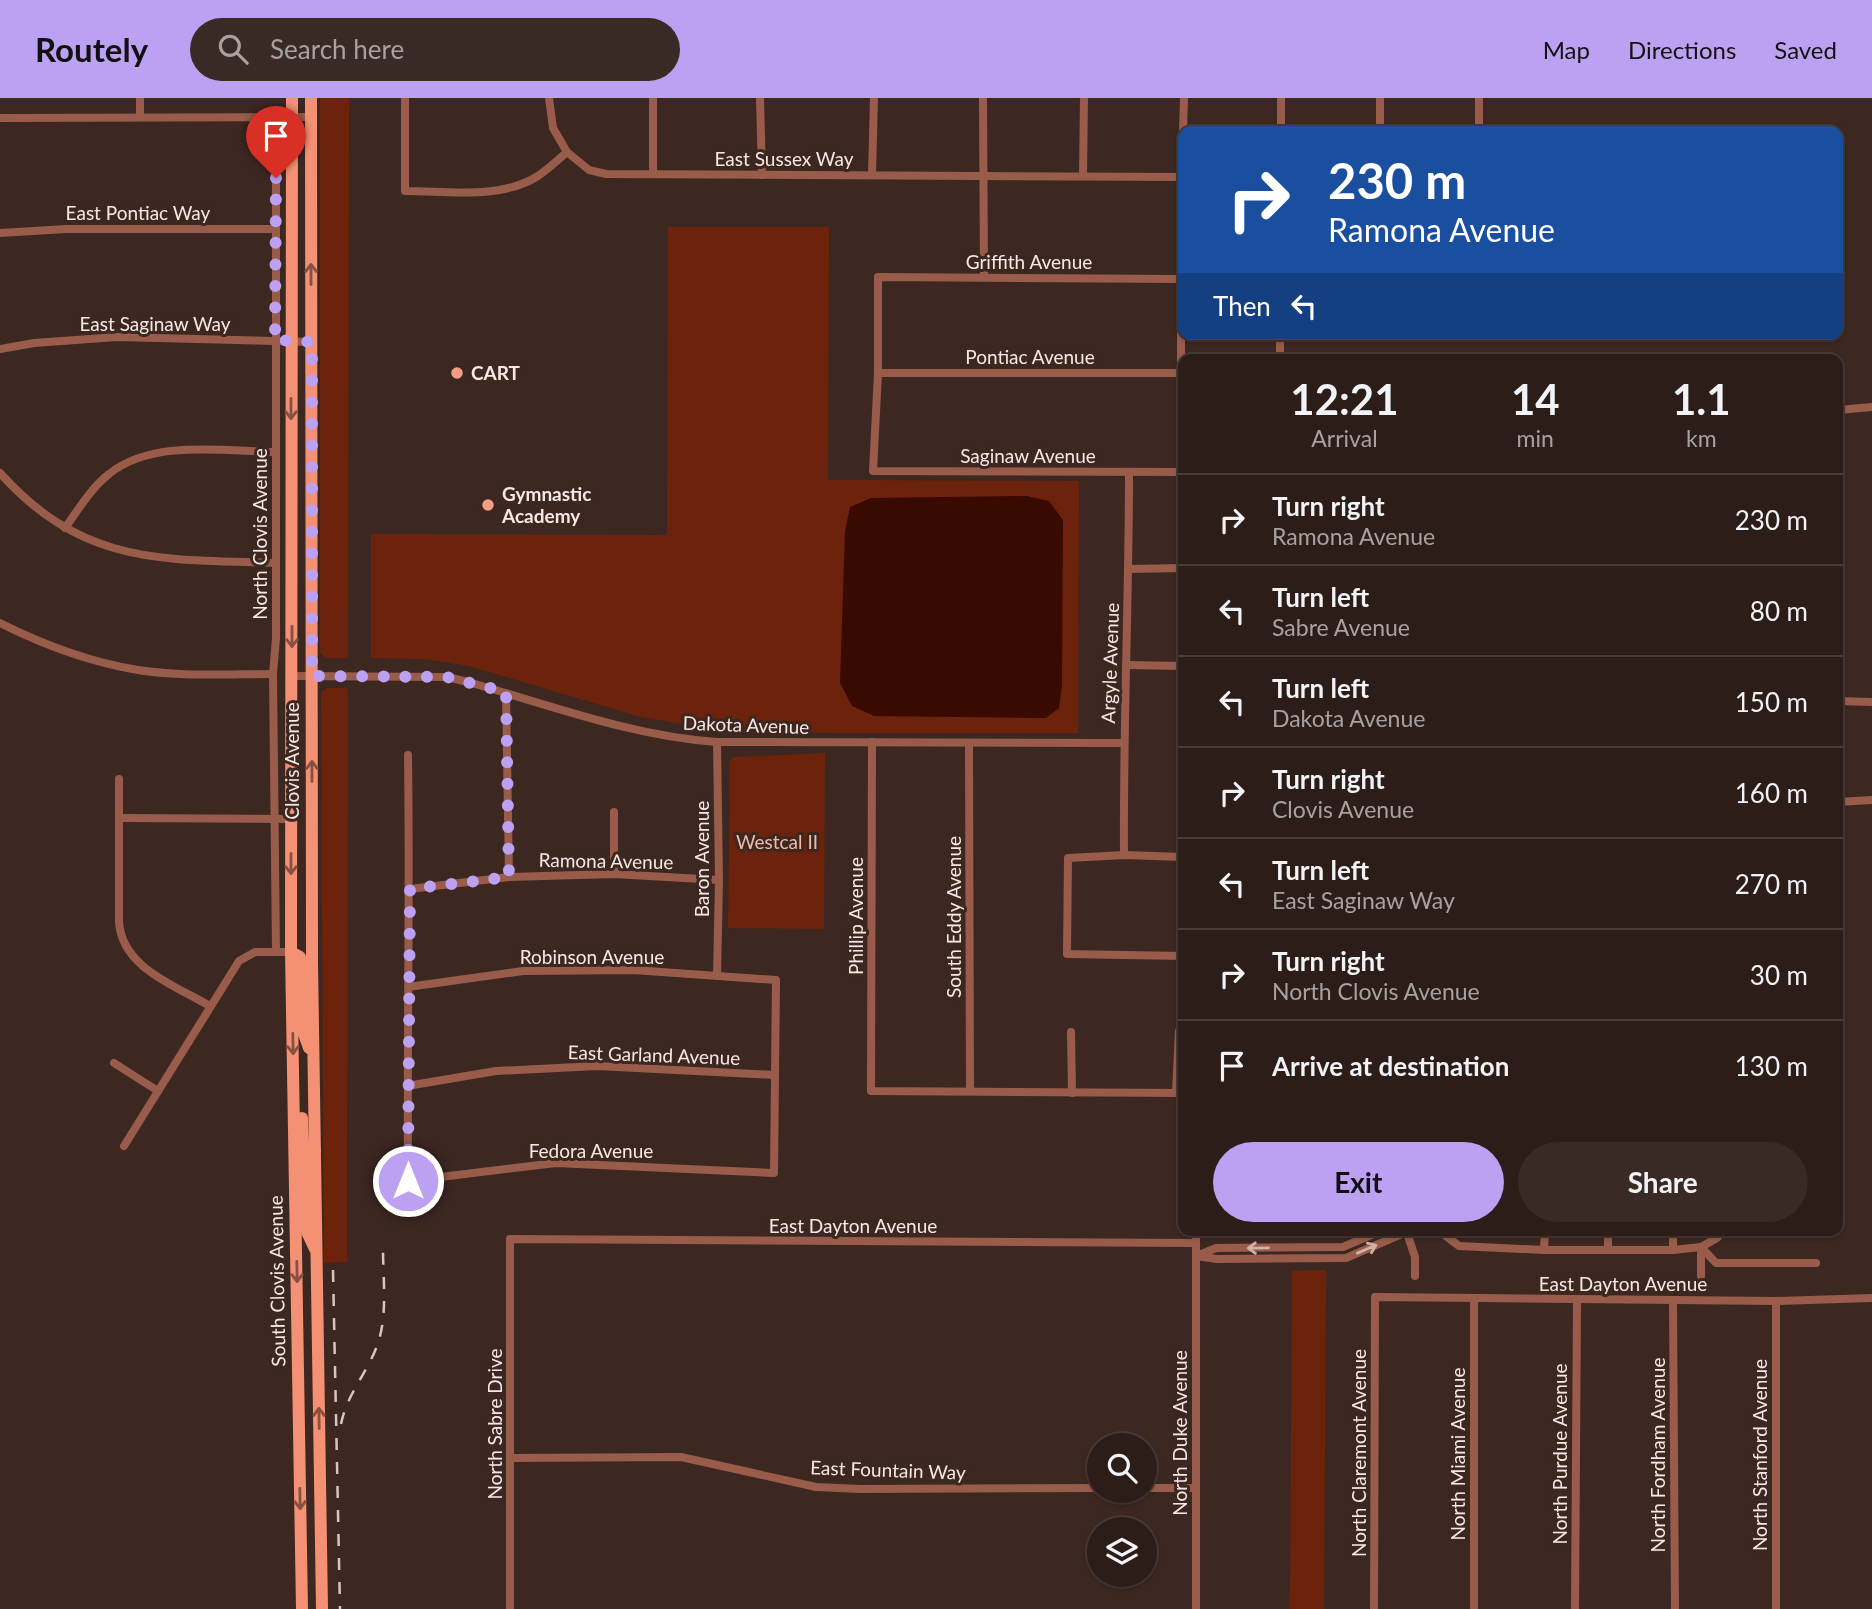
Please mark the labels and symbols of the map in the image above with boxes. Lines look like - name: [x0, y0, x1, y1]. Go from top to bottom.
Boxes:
- pin: [246, 106, 306, 178]
- street label: East Sussex Way: [715, 147, 854, 170]
- street label: East Pontiac Way: [66, 201, 211, 224]
- street label: Griffith Avenue: [966, 250, 1092, 273]
- one-way arrow: [304, 262, 318, 285]
- street label: East Saginaw Way: [79, 312, 231, 335]
- street label: Pontiac Avenue: [965, 345, 1095, 368]
- place label: CART: [471, 361, 521, 384]
- marker: CART: [449, 365, 465, 381]
- one-way arrow: [284, 397, 298, 420]
- street label: Saginaw Avenue: [960, 444, 1096, 467]
- street label: North Clovis Avenue: [248, 448, 271, 620]
- place label: Gymnastic Academy: [501, 482, 592, 527]
- marker: Gymnastic Academy: [480, 497, 496, 513]
- street label: Argyle Avenue: [1096, 602, 1123, 724]
- one-way arrow: [285, 625, 299, 648]
- street label: Clovis Avenue: [280, 702, 303, 820]
- street label: Dakota Avenue: [682, 711, 810, 738]
- one-way arrow: [305, 760, 319, 783]
- street label: Baron Avenue: [690, 801, 713, 917]
- park label: Westcal II: [736, 830, 818, 853]
- street label: South Eddy Avenue: [942, 836, 965, 998]
- street label: Ramona Avenue: [538, 848, 674, 873]
- one-way arrow: [285, 852, 298, 875]
- street label: Phillip Avenue: [844, 857, 867, 975]
- street label: Robinson Avenue: [520, 945, 664, 968]
- one-way arrow: [286, 1033, 300, 1056]
- street label: East Garland Avenue: [567, 1040, 741, 1069]
- street label: Fedora Avenue: [529, 1139, 653, 1162]
- position arrow: [371, 1144, 445, 1218]
- street label: South Clovis Avenue: [264, 1195, 289, 1367]
- street label: East Dayton Avenue: [769, 1214, 937, 1237]
- one-way arrow: [1247, 1241, 1270, 1255]
- one-way arrow: [1356, 1242, 1378, 1255]
- one-way arrow: [290, 1260, 303, 1283]
- street label: East Dayton Avenue: [1539, 1272, 1707, 1295]
- street label: North Sabre Drive: [483, 1348, 506, 1500]
- street label: North Claremont Avenue: [1347, 1349, 1370, 1557]
- street label: North Duke Avenue: [1168, 1350, 1191, 1516]
- street label: North Fordham Avenue: [1646, 1358, 1669, 1552]
- street label: North Stanford Avenue: [1748, 1359, 1771, 1551]
- street label: North Purdue Avenue: [1548, 1363, 1571, 1545]
- street label: North Miami Avenue: [1446, 1368, 1469, 1541]
- one-way arrow: [312, 1407, 326, 1430]
- street label: East Fountain Way: [810, 1455, 966, 1484]
- one-way arrow: [293, 1488, 307, 1511]

